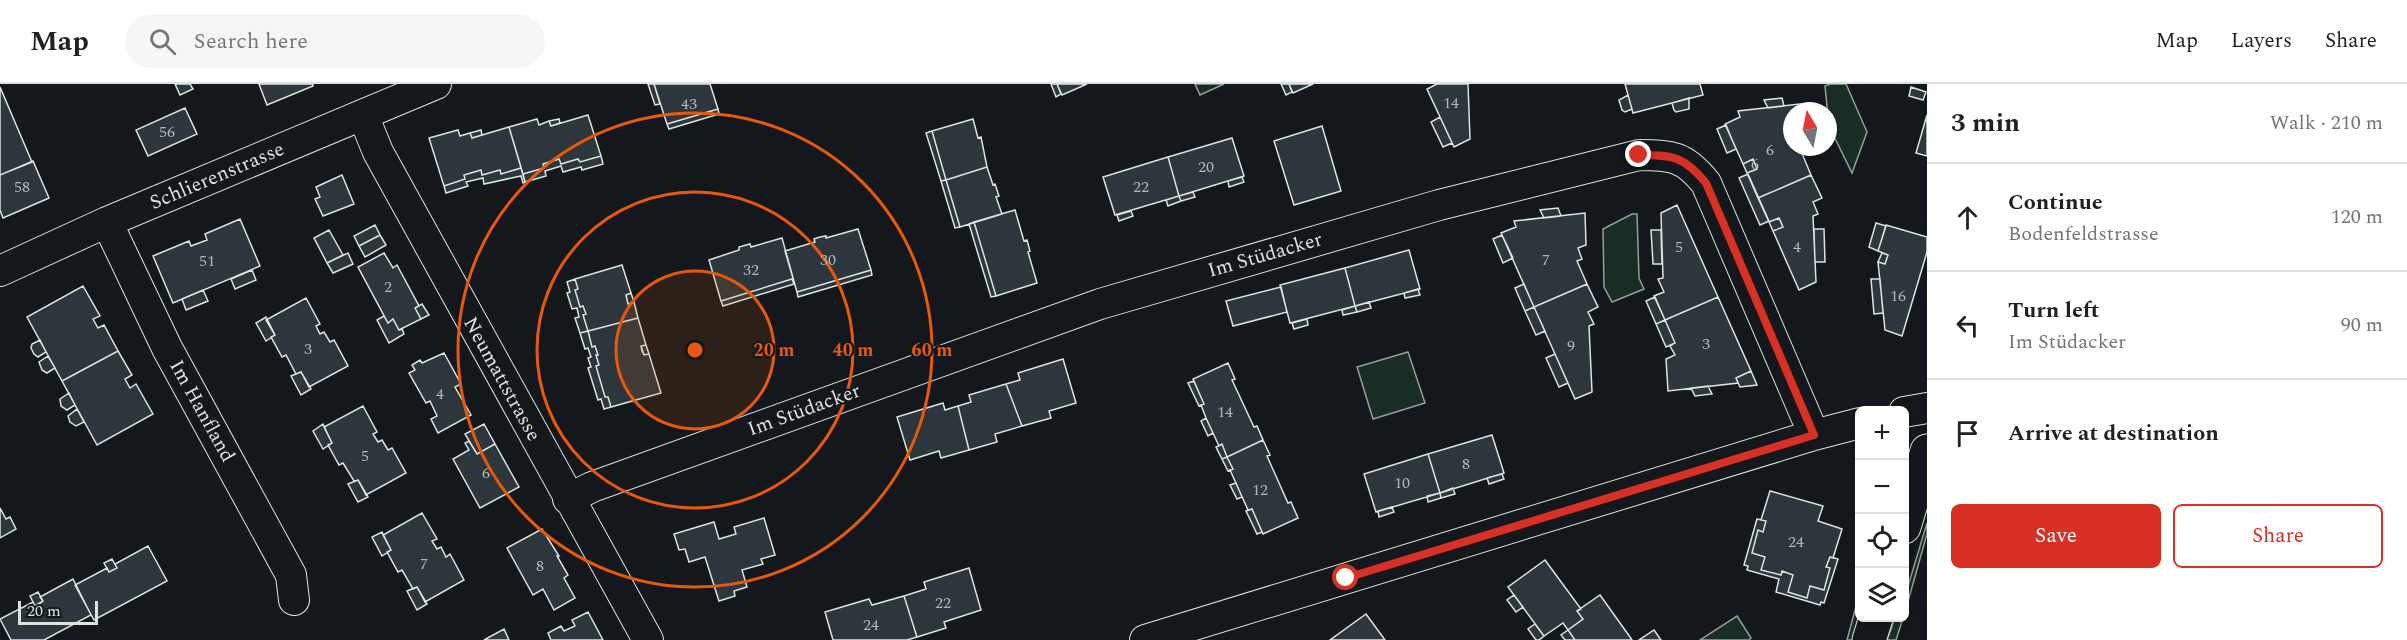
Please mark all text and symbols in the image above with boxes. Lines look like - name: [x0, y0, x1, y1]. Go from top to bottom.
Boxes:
- search box: [125, 14, 545, 68]
- text: Map: [30, 20, 89, 63]
- icon: search: [146, 25, 179, 58]
- text: Search here: [194, 25, 308, 58]
- text: Map: [2156, 25, 2198, 57]
- text: Layers: [2231, 25, 2292, 57]
- text: Share: [2325, 25, 2377, 57]
- house number: 14: [1443, 91, 1459, 115]
- house number: 43: [681, 92, 697, 116]
- north arrow: [1783, 102, 1837, 156]
- text: 3 min: [1951, 103, 2020, 143]
- text: Walk · 210 m: [2270, 108, 2383, 138]
- house number: 56: [159, 120, 175, 144]
- street label: Schlierenstrasse: [145, 134, 289, 218]
- house number: 6: [1766, 138, 1774, 162]
- route end: [1625, 141, 1651, 167]
- house number: 6: [1751, 152, 1759, 176]
- house number: 20: [1198, 155, 1214, 179]
- house number: 58: [14, 175, 30, 199]
- house number: 22: [1133, 175, 1149, 199]
- text: Continue: [2008, 186, 2103, 219]
- icon: ahead: [1951, 201, 1984, 234]
- text: 120 m: [2331, 202, 2383, 232]
- text: Bodenfeldstrasse: [2008, 219, 2159, 249]
- street label: Im Stüdacker: [1204, 224, 1326, 286]
- house number: 5: [1675, 235, 1683, 259]
- house number: 4: [1793, 235, 1801, 259]
- house number: 30: [820, 248, 836, 272]
- house number: 7: [1542, 248, 1550, 272]
- house number: 51: [199, 249, 215, 273]
- house number: 32: [743, 258, 759, 282]
- house number: 2: [384, 275, 392, 299]
- house number: 16: [1890, 284, 1906, 308]
- text: Turn left: [2008, 294, 2100, 327]
- icon: left: [1951, 309, 1984, 342]
- text: 90 m: [2341, 310, 2383, 340]
- street label: Neumattstrasse: [455, 311, 549, 447]
- text: Im Stüdacker: [2008, 327, 2126, 357]
- house number: 3: [1702, 332, 1710, 356]
- house number: 9: [1567, 334, 1575, 358]
- house number: 3: [304, 337, 312, 361]
- text: 20 m: [754, 337, 794, 364]
- text: 40 m: [833, 337, 873, 364]
- text: 60 m: [912, 337, 952, 364]
- centre of rings: [685, 340, 705, 360]
- street label: Im Hanfland: [162, 354, 242, 468]
- street label: Im Stüdacker: [743, 376, 865, 444]
- house number: 4: [436, 382, 444, 406]
- house number: 14: [1217, 400, 1233, 424]
- map controls: [1855, 406, 1909, 622]
- button: +: [1855, 406, 1909, 460]
- icon: arrive: [1951, 417, 1984, 450]
- text: Arrive at destination: [2008, 417, 2219, 450]
- house number: 5: [361, 444, 369, 468]
- house number: 8: [1462, 452, 1470, 476]
- button: −: [1855, 460, 1909, 514]
- house number: 6: [482, 461, 490, 485]
- house number: 10: [1394, 471, 1410, 495]
- house number: 12: [1252, 478, 1268, 502]
- button: Save: [1951, 504, 2161, 568]
- button: Share: [2173, 504, 2383, 568]
- button: locate: [1855, 514, 1909, 568]
- house number: 24: [1788, 530, 1804, 554]
- house number: 7: [420, 552, 428, 576]
- house number: 8: [536, 554, 544, 578]
- route start: [1332, 564, 1358, 590]
- button: layers: [1855, 568, 1909, 622]
- house number: 22: [935, 591, 951, 615]
- scale bar: [18, 598, 98, 626]
- text: 20 m: [27, 599, 61, 623]
- house number: 24: [863, 613, 879, 637]

